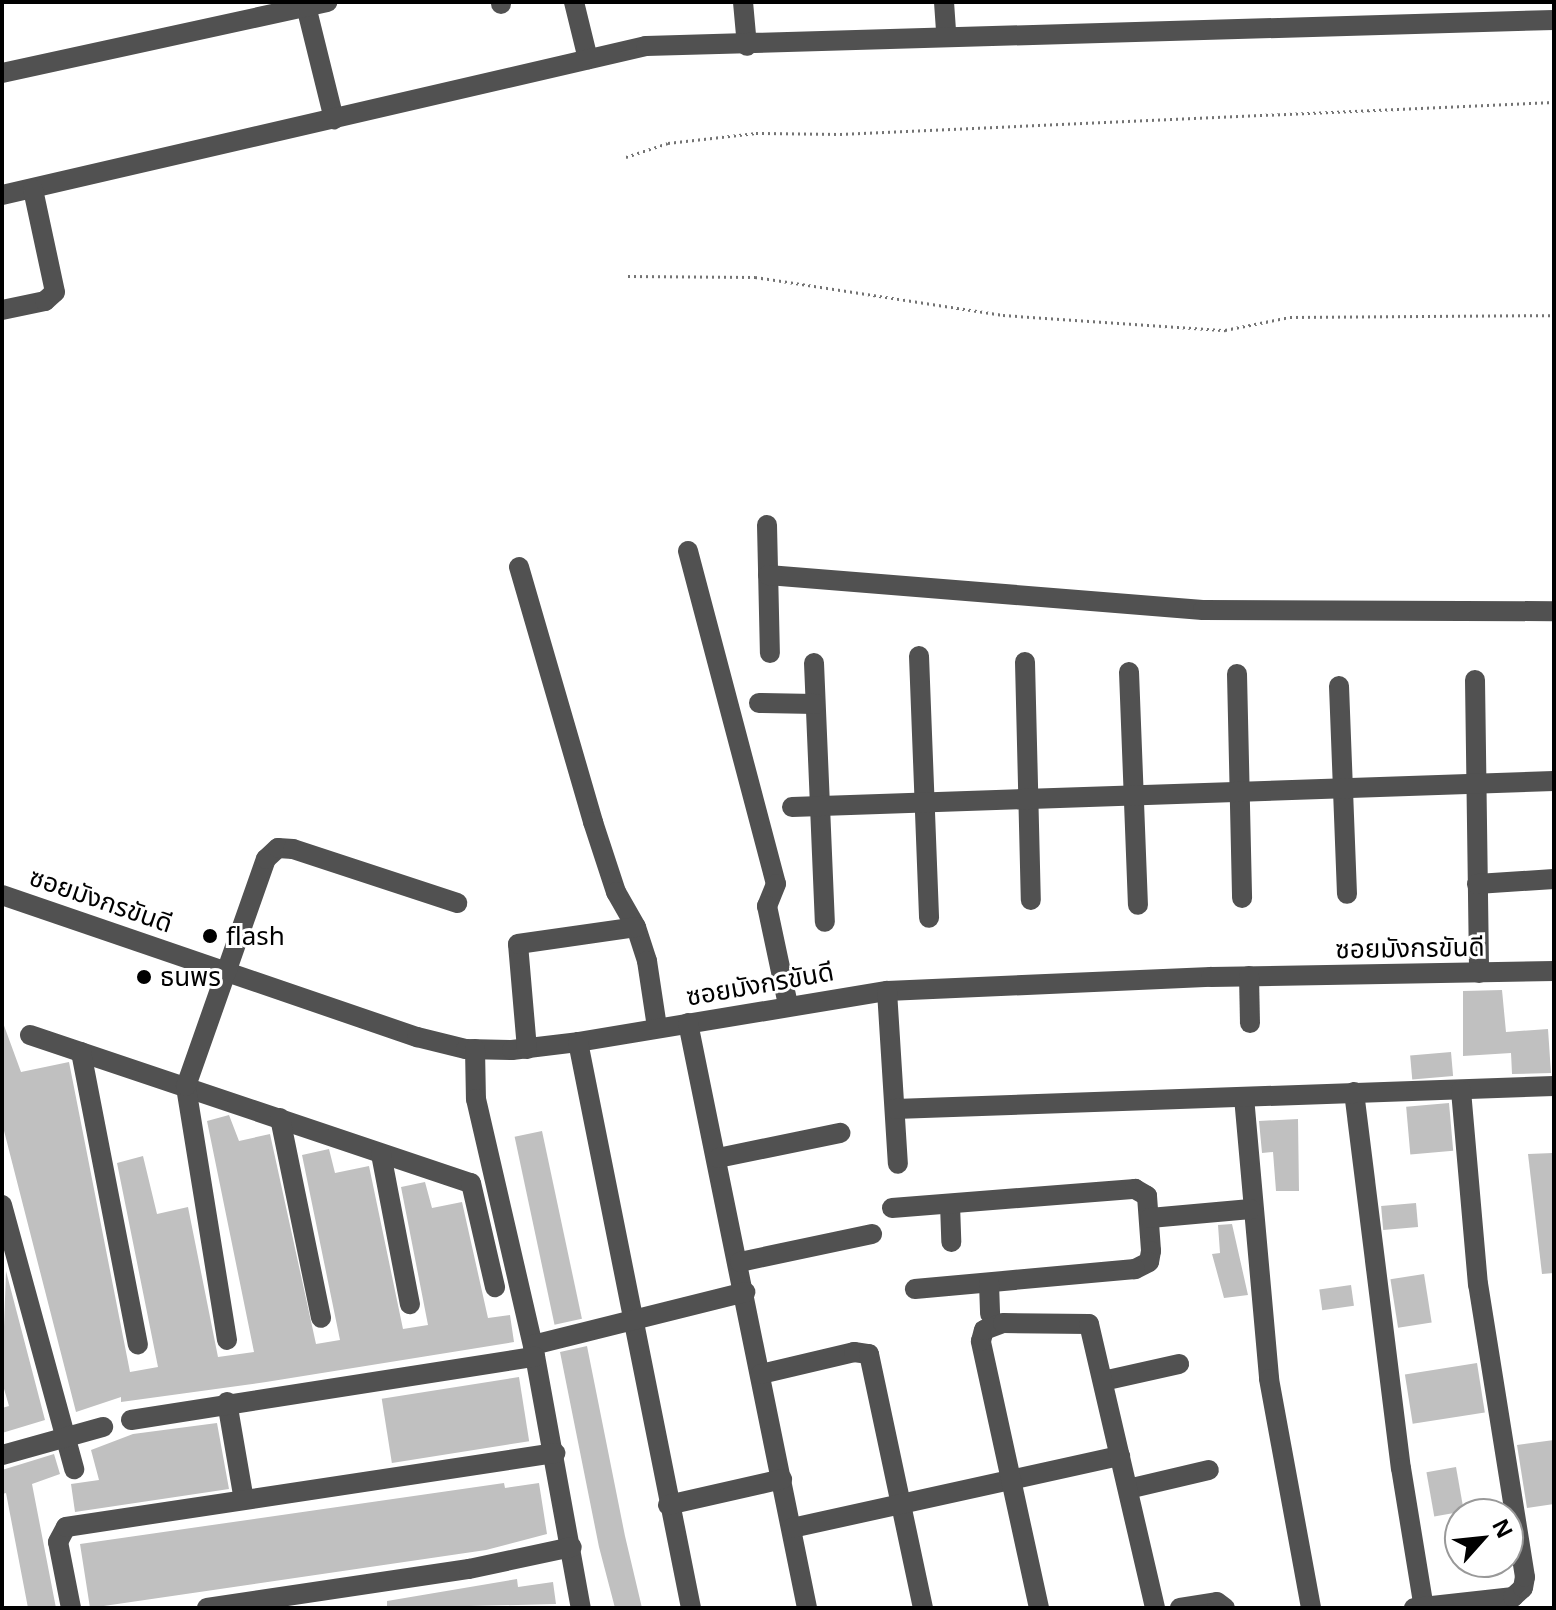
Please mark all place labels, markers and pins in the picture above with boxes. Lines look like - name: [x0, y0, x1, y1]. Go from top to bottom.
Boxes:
- place label: flash: [226, 920, 285, 952]
- marker: flash: [201, 927, 219, 945]
- place label: ธนพร: [160, 961, 221, 993]
- marker: ธนพร: [135, 968, 153, 986]

